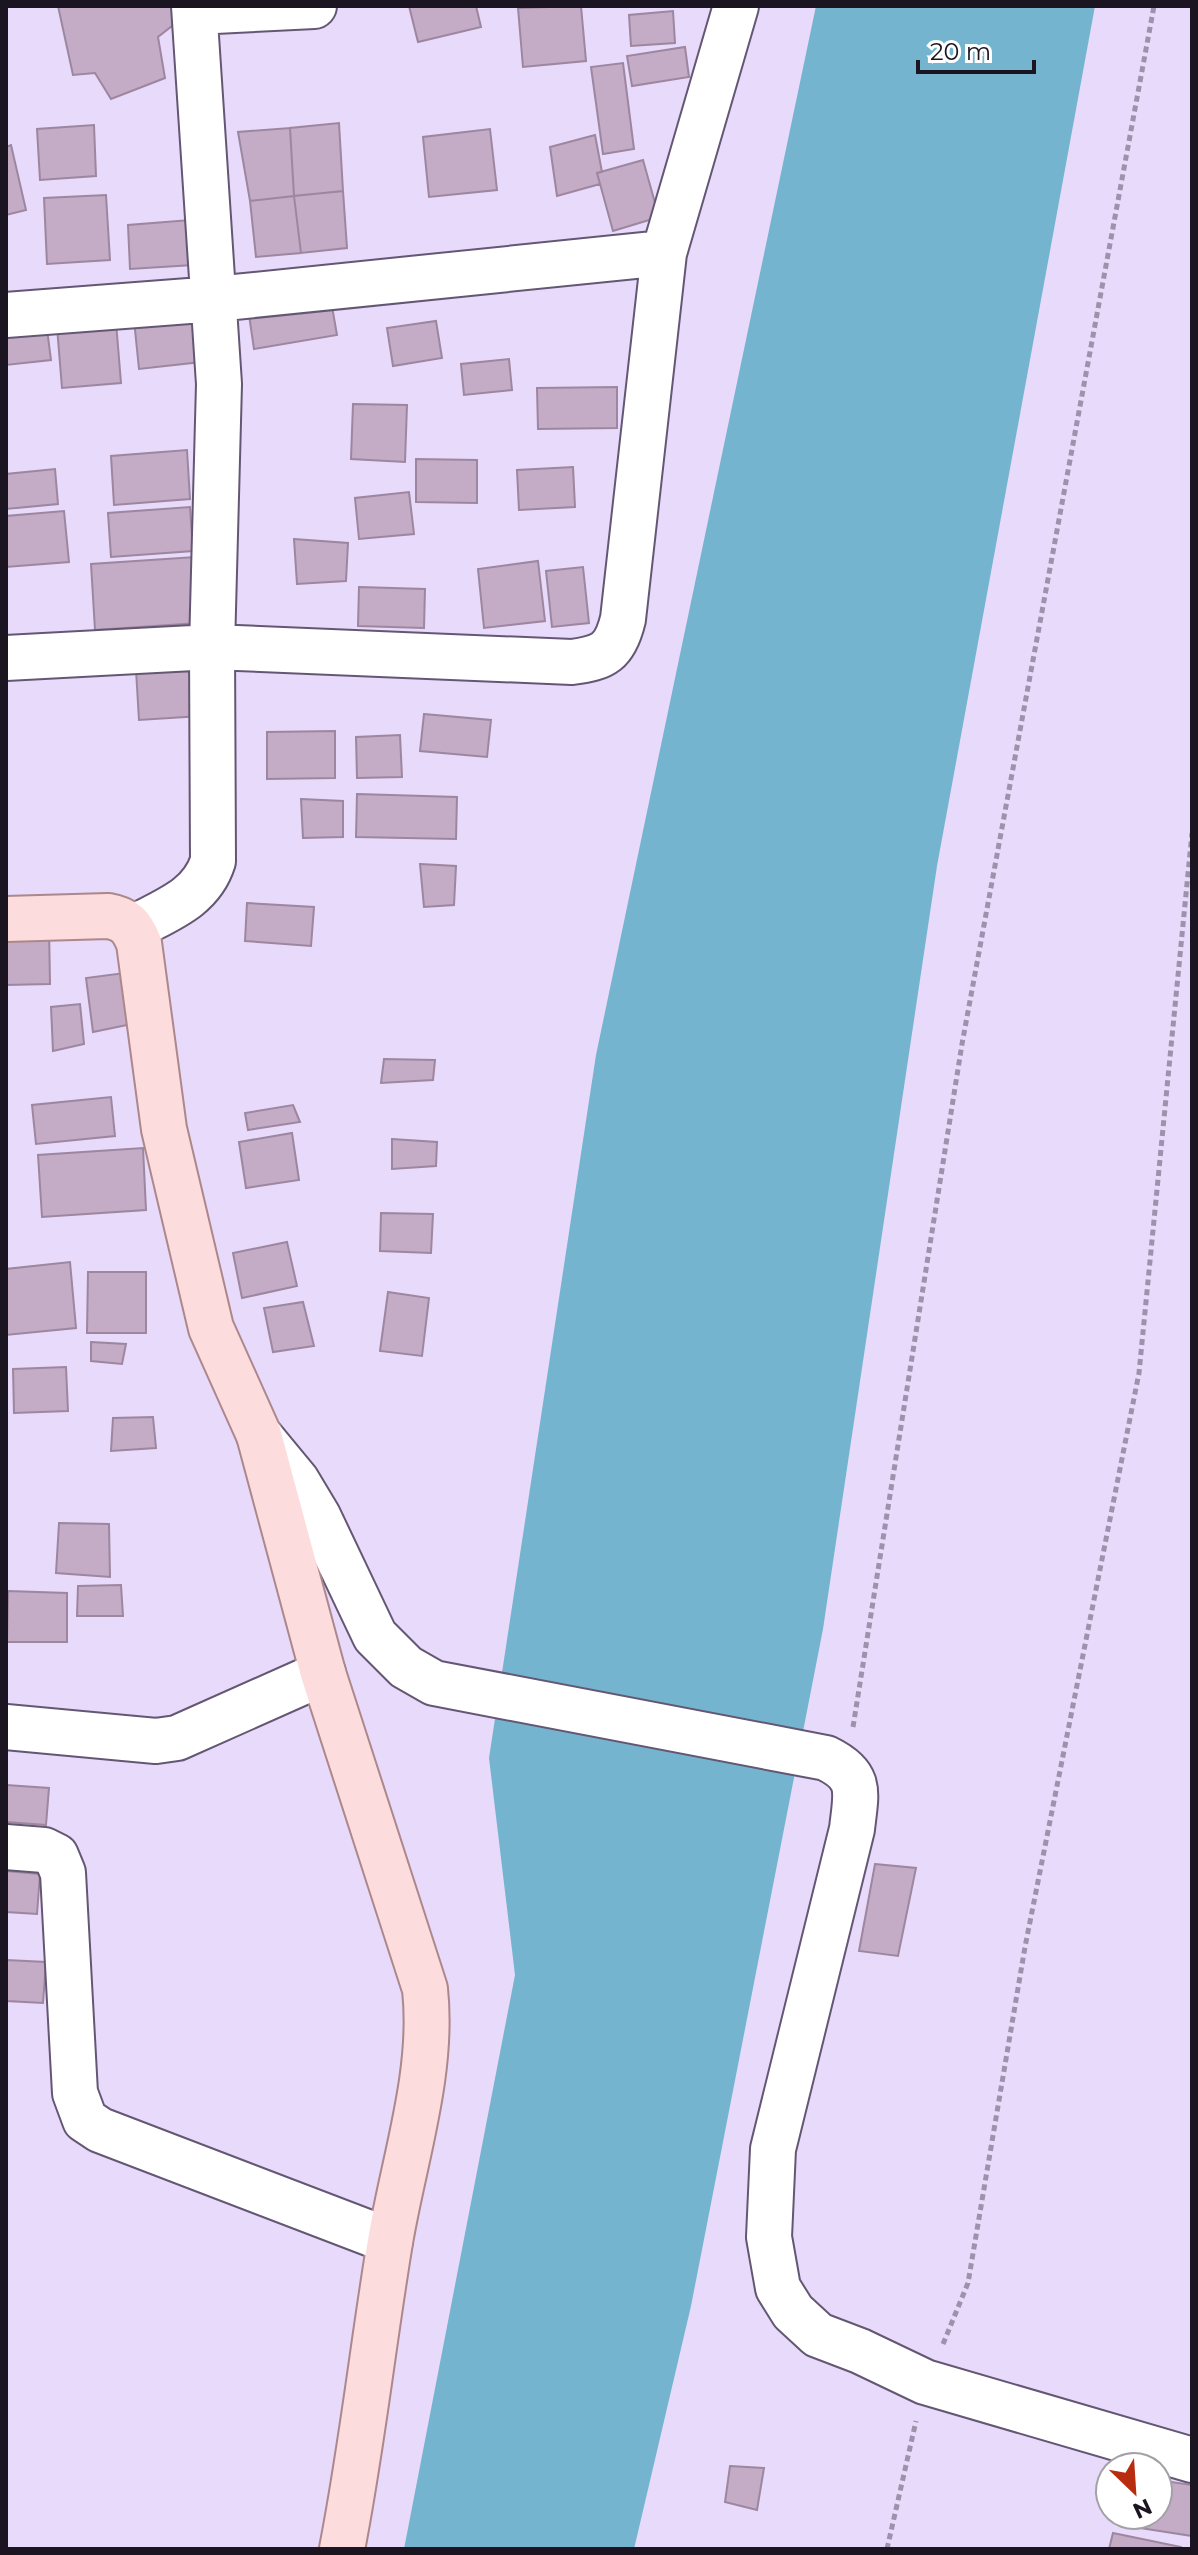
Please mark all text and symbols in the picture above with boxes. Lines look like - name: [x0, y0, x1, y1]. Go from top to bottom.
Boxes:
- scale bar: [918, 24, 1034, 74]
- text: 20 m: [930, 37, 991, 66]
- north arrow: [1094, 2451, 1174, 2531]
- text: N: [1128, 2493, 1156, 2525]

